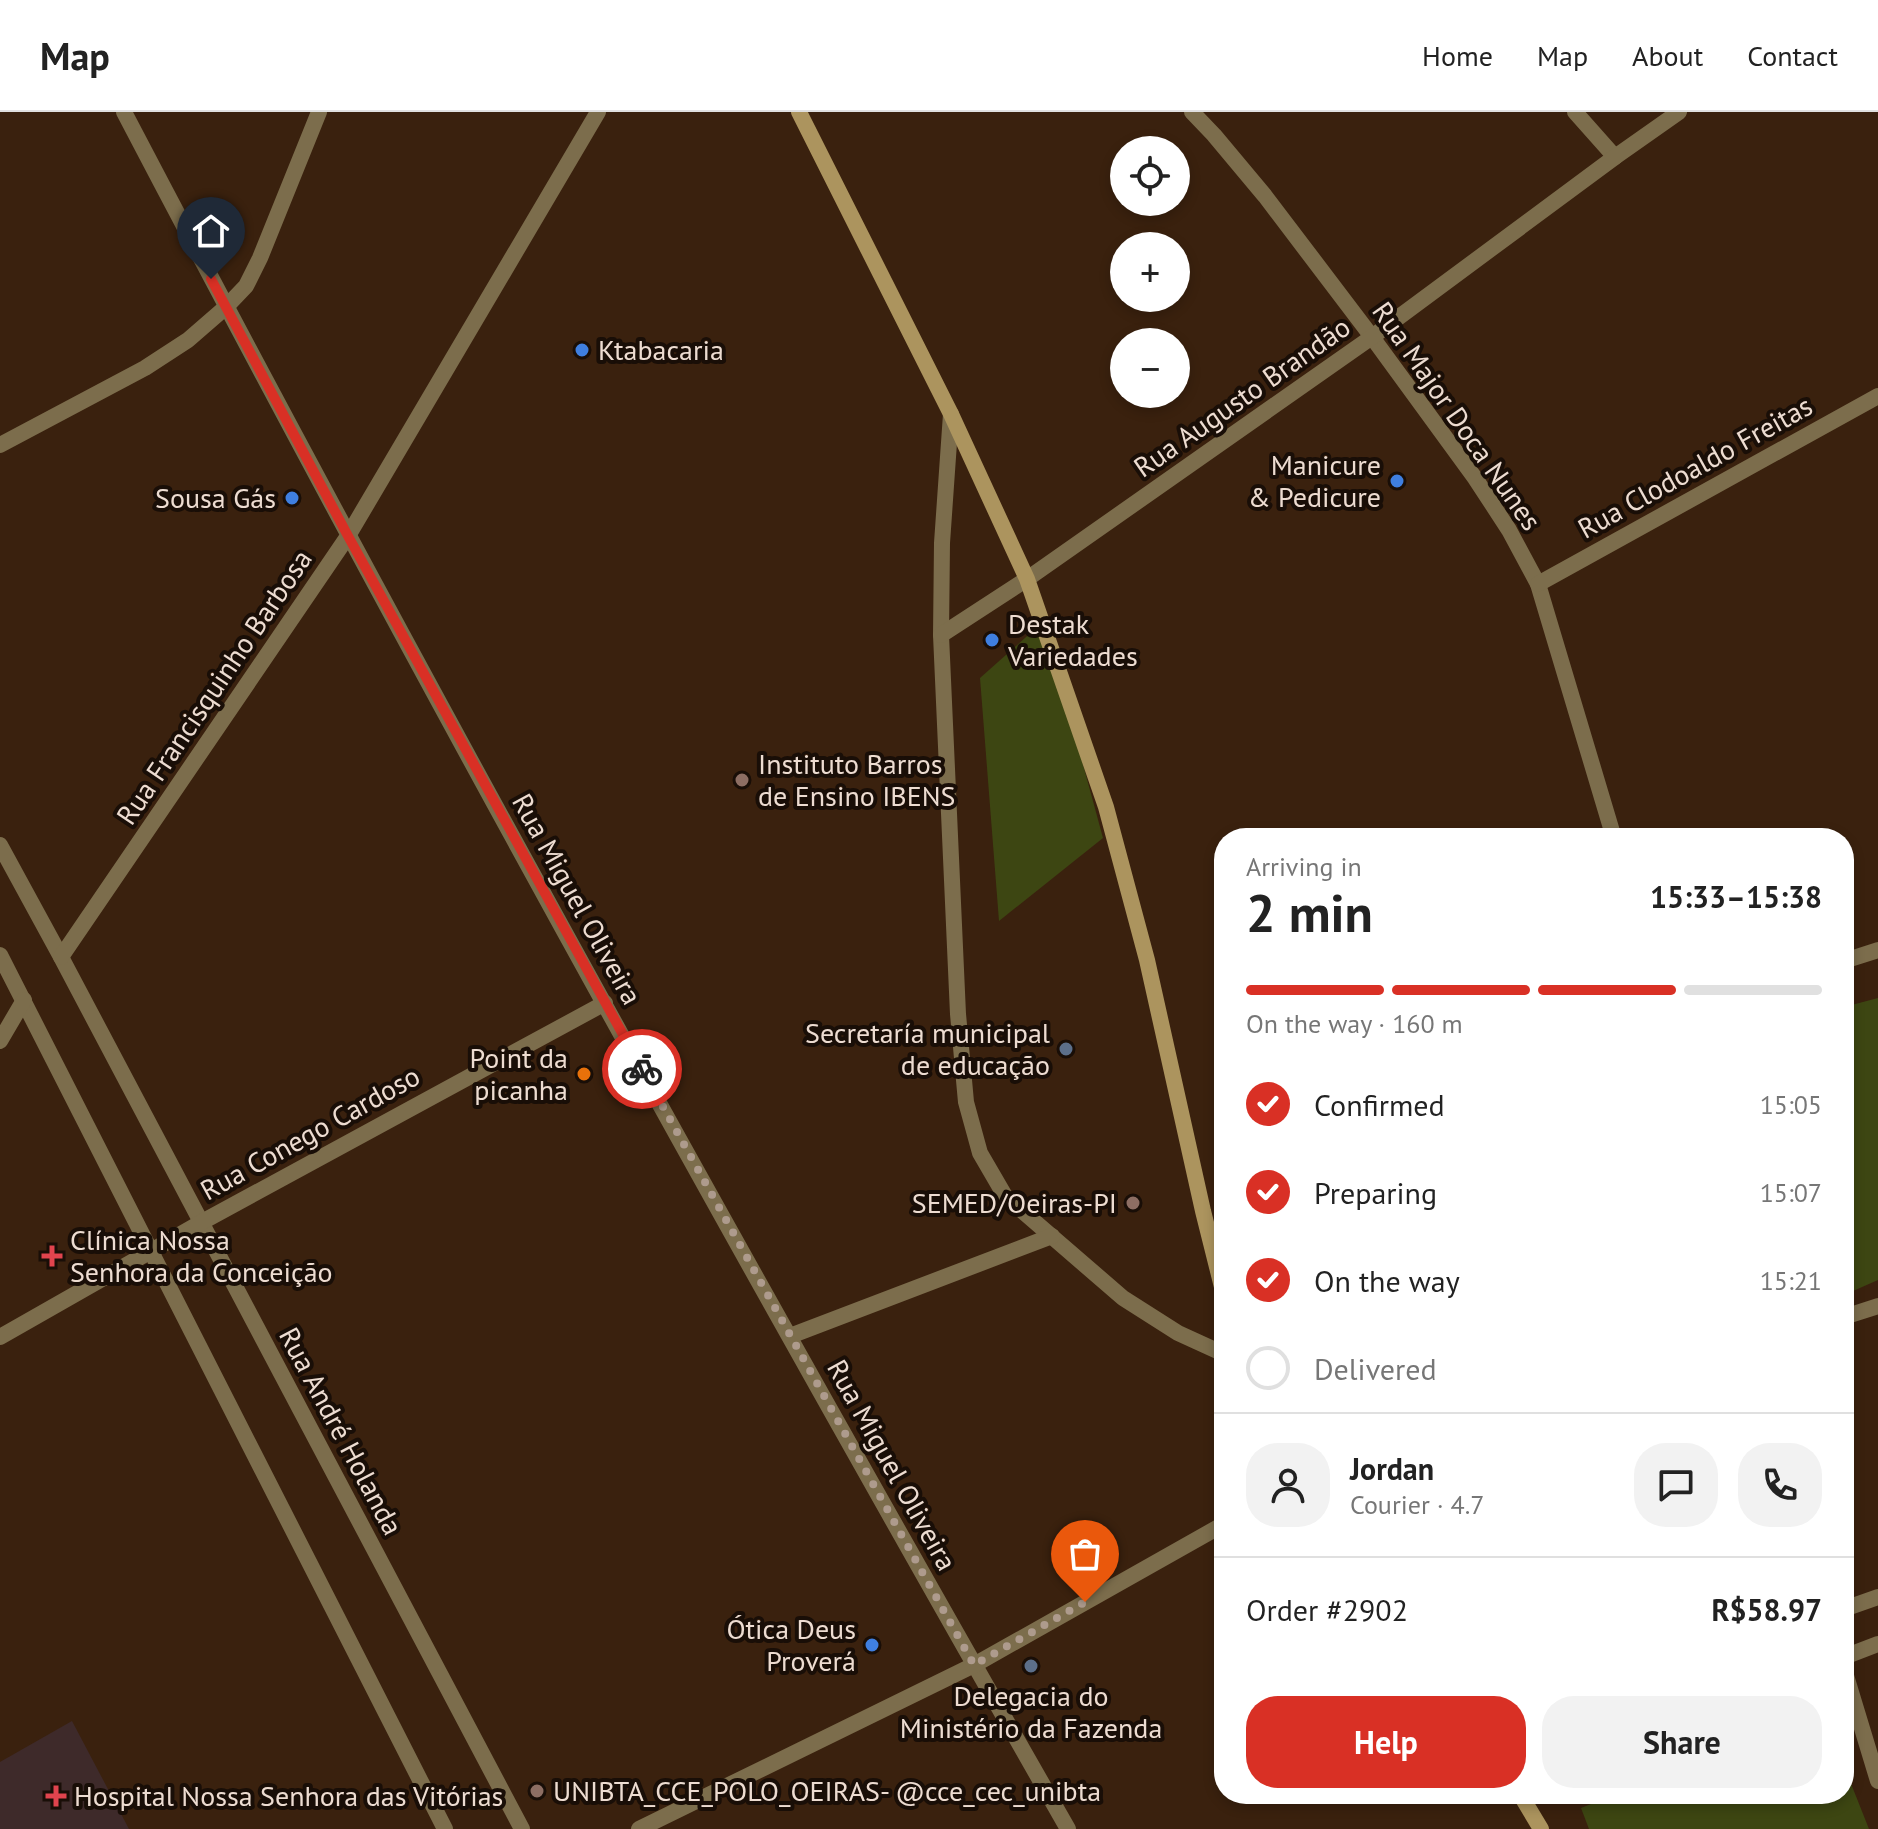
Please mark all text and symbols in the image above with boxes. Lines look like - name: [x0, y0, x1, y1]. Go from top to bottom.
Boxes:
- text: Map: [40, 31, 110, 80]
- text: Home: [1422, 37, 1493, 74]
- text: Map: [1537, 37, 1588, 74]
- text: About: [1632, 37, 1703, 74]
- text: Contact: [1747, 37, 1838, 74]
- map controls: [1110, 136, 1190, 408]
- button: locate: [1110, 136, 1190, 216]
- pin: [177, 197, 245, 279]
- icon: home: [189, 209, 233, 253]
- button: +: [1110, 232, 1190, 312]
- street label: Rua Major Doca Nunes: [1365, 294, 1550, 537]
- street label: Rua Augusto Brandão: [1126, 308, 1357, 485]
- button: −: [1110, 328, 1190, 408]
- place label: Ktabacaria: [598, 331, 724, 368]
- marker: Ktabacaria: [573, 341, 591, 359]
- street label: Rua Clodoaldo Freitas: [1571, 387, 1819, 546]
- place label: Manicure & Pedicure: [1248, 446, 1381, 515]
- marker: Manicure & Pedicure: [1388, 472, 1406, 490]
- place label: Sousa Gás: [155, 479, 276, 516]
- marker: Sousa Gás: [283, 489, 301, 507]
- street label: Rua Francisquinho Barbosa: [108, 542, 320, 831]
- place label: Destak Variedades: [1007, 605, 1138, 674]
- marker: Destak Variedades: [983, 631, 1001, 649]
- place label: Instituto Barros de Ensino IBENS: [758, 745, 955, 814]
- marker: Instituto Barros de Ensino IBENS: [733, 771, 751, 789]
- street label: Rua Miguel Oliveira: [504, 787, 651, 1011]
- text: Arriving in: [1246, 850, 1362, 883]
- text: 15:33–15:38: [1650, 877, 1822, 916]
- text: 2 min: [1246, 879, 1373, 946]
- text: On the way · 160 m: [1246, 1007, 1463, 1040]
- place label: Secretaría municipal de educação: [805, 1014, 1050, 1083]
- courier: [602, 1029, 682, 1109]
- place label: Point da picanha: [470, 1039, 568, 1108]
- marker: Secretaría municipal de educação: [1057, 1040, 1075, 1058]
- icon: bike: [620, 1047, 664, 1091]
- street label: Rua Conego Cardoso: [193, 1057, 426, 1208]
- marker: Point da picanha: [575, 1065, 593, 1083]
- icon: check: [1246, 1082, 1290, 1126]
- text: Confirmed: [1314, 1085, 1445, 1124]
- text: 15:05: [1760, 1088, 1822, 1121]
- icon: check: [1246, 1170, 1290, 1214]
- text: Preparing: [1314, 1173, 1437, 1212]
- text: 15:07: [1760, 1176, 1822, 1209]
- place label: SEMED/Oeiras-PI: [912, 1184, 1117, 1221]
- marker: SEMED/Oeiras-PI: [1124, 1194, 1142, 1212]
- place label: Clínica Nossa Senhora da Conceição: [70, 1221, 333, 1290]
- marker: Clínica Nossa Senhora da Conceição: [41, 1245, 63, 1267]
- icon: check: [1246, 1258, 1290, 1302]
- text: On the way: [1314, 1261, 1460, 1300]
- text: 15:21: [1760, 1264, 1822, 1297]
- street label: Rua André Holanda: [271, 1321, 412, 1541]
- text: Delivered: [1314, 1349, 1437, 1388]
- street label: Rua Miguel Oliveira: [819, 1353, 966, 1577]
- button: person: [1246, 1443, 1330, 1527]
- button: chat: [1634, 1443, 1718, 1527]
- button: phone: [1738, 1443, 1822, 1527]
- text: Jordan: [1350, 1449, 1434, 1488]
- text: Courier · 4.7: [1350, 1488, 1484, 1521]
- pin: [1051, 1520, 1119, 1602]
- icon: bag: [1063, 1532, 1107, 1576]
- text: Order #2902: [1246, 1590, 1408, 1629]
- text: R$58.97: [1712, 1590, 1822, 1629]
- place label: Ótica Deus Proverá: [726, 1610, 856, 1679]
- marker: Ótica Deus Proverá: [863, 1636, 881, 1654]
- marker: Delegacia do Ministério da Fazenda: [1022, 1657, 1040, 1675]
- place label: Delegacia do Ministério da Fazenda: [900, 1677, 1162, 1746]
- button: Help: [1246, 1696, 1526, 1788]
- button: Share: [1542, 1696, 1822, 1788]
- place label: UNIBTA_CCE_POLO_OEIRAS- @cce_cec_unibta: [553, 1772, 1101, 1809]
- place label: Hospital Nossa Senhora das Vitórias: [74, 1777, 503, 1814]
- marker: UNIBTA_CCE_POLO_OEIRAS- @cce_cec_unibta: [528, 1782, 546, 1800]
- marker: Hospital Nossa Senhora das Vitórias: [45, 1785, 67, 1807]

